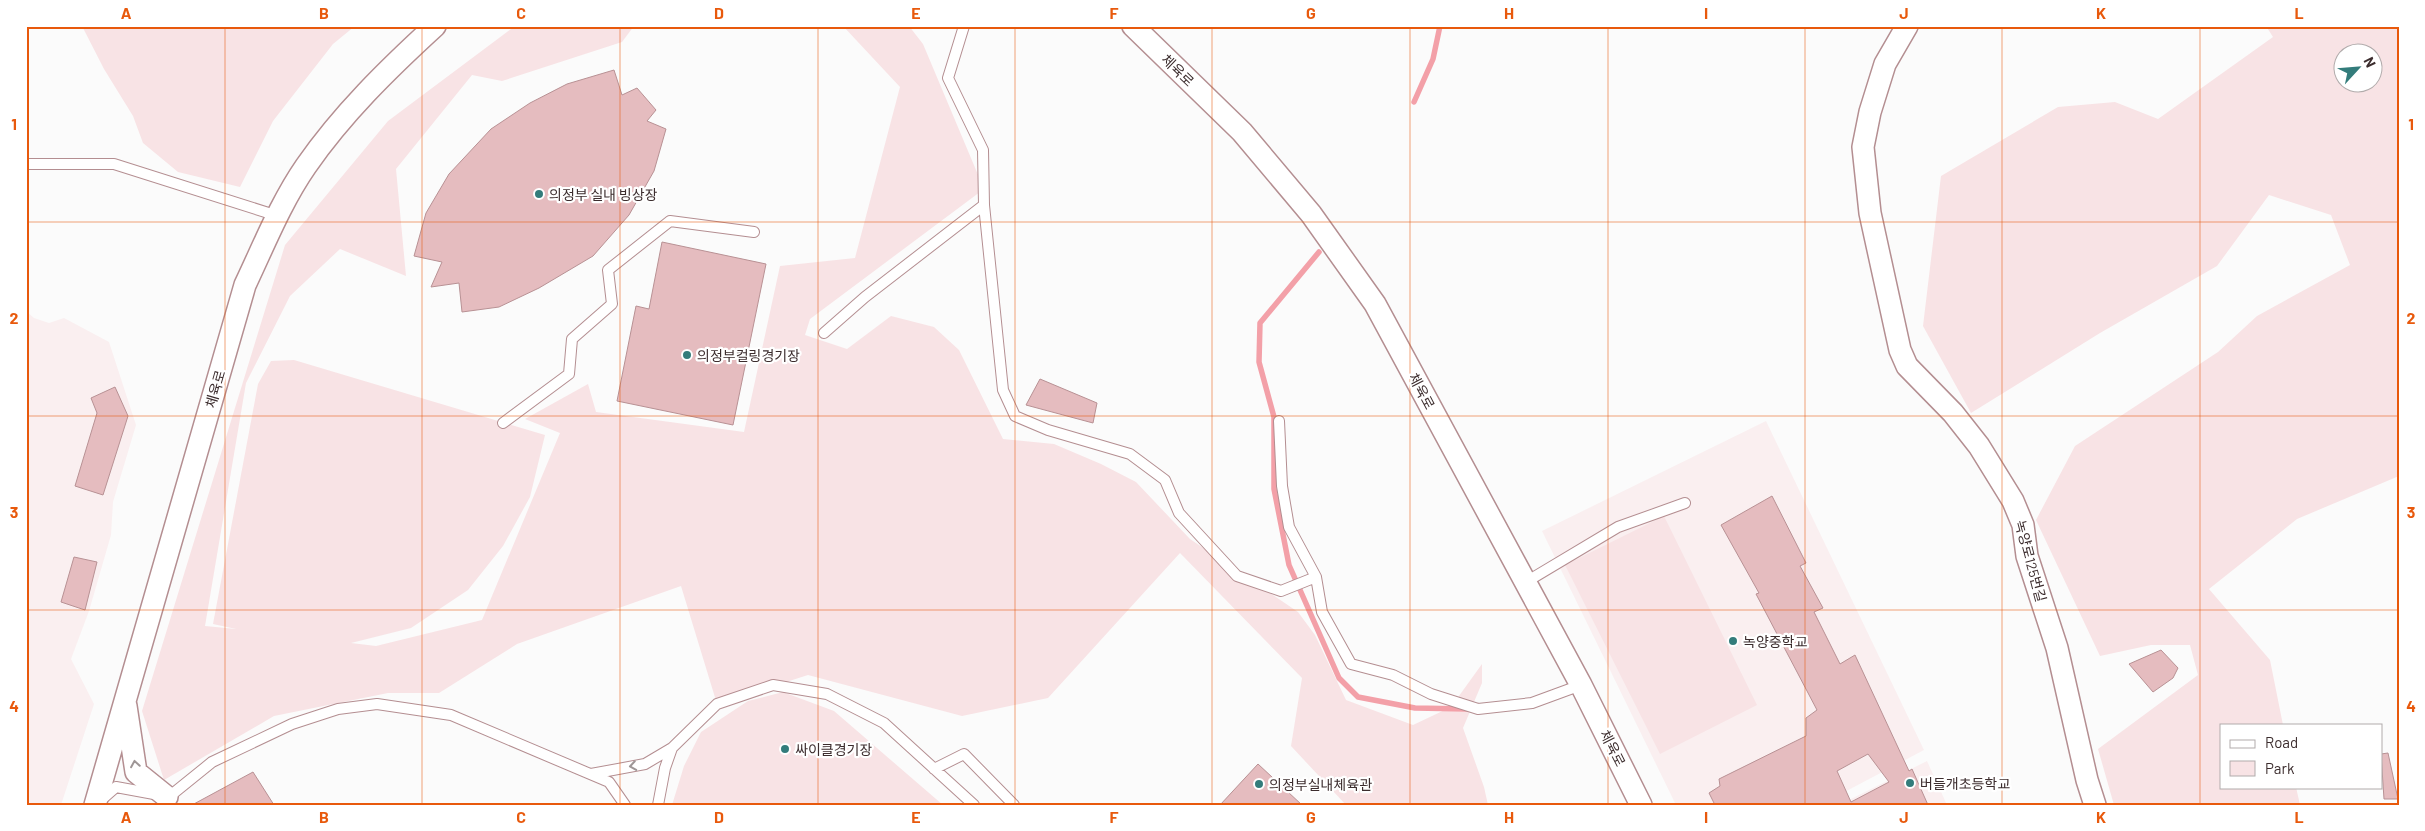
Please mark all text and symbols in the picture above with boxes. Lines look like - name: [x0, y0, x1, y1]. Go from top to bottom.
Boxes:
- text: A: [121, 3, 132, 22]
- text: B: [319, 3, 329, 22]
- text: C: [516, 3, 526, 22]
- text: D: [714, 3, 724, 22]
- text: E: [911, 3, 921, 22]
- text: F: [1110, 3, 1119, 22]
- text: G: [1306, 3, 1316, 22]
- text: H: [1504, 3, 1514, 22]
- text: I: [1704, 3, 1708, 22]
- text: J: [1899, 3, 1909, 22]
- text: K: [2096, 3, 2106, 22]
- text: L: [2294, 3, 2304, 22]
- north arrow: [2332, 42, 2382, 92]
- street label: 체육로: [1158, 50, 1198, 90]
- text: N: [2360, 54, 2380, 70]
- text: 1: [11, 114, 17, 133]
- text: 1: [2408, 114, 2414, 133]
- place label: 의정부 실내 빙상장: [549, 186, 658, 203]
- marker: 의정부 실내 빙상장: [533, 188, 545, 200]
- text: 2: [10, 308, 19, 327]
- text: 2: [2407, 308, 2416, 327]
- place label: 의정부컬링경기장: [697, 347, 800, 364]
- marker: 의정부컬링경기장: [681, 349, 693, 361]
- street label: 체육로: [202, 368, 229, 410]
- street label: 체육로: [1405, 370, 1439, 412]
- text: 3: [10, 502, 18, 521]
- text: 3: [2407, 502, 2415, 521]
- street label: 녹양로125번길: [2012, 518, 2050, 604]
- place label: 녹양중학교: [1743, 633, 1808, 650]
- marker: 녹양중학교: [1727, 635, 1739, 647]
- text: 4: [9, 696, 19, 715]
- text: 4: [2406, 696, 2416, 715]
- legend: [2220, 724, 2382, 788]
- street label: 체육로: [1597, 727, 1629, 769]
- text: Road: [2265, 733, 2298, 751]
- place label: 싸이클경기장: [795, 741, 872, 758]
- marker: 싸이클경기장: [779, 743, 791, 755]
- text: Park: [2265, 759, 2295, 777]
- one-way arrow: [130, 760, 140, 768]
- one-way arrow: [629, 761, 638, 771]
- place label: 버들개초등학교: [1920, 775, 2010, 792]
- place label: 의정부실내체육관: [1269, 776, 1372, 793]
- marker: 버들개초등학교: [1904, 777, 1916, 789]
- marker: 의정부실내체육관: [1253, 778, 1265, 790]
- text: A: [121, 807, 132, 826]
- text: B: [319, 807, 329, 826]
- text: C: [516, 807, 526, 826]
- text: D: [714, 807, 724, 826]
- text: E: [911, 807, 921, 826]
- text: F: [1110, 807, 1119, 826]
- text: G: [1306, 807, 1316, 826]
- text: H: [1504, 807, 1514, 826]
- text: I: [1704, 807, 1708, 826]
- text: J: [1899, 807, 1909, 826]
- text: K: [2096, 807, 2106, 826]
- text: L: [2294, 807, 2304, 826]

